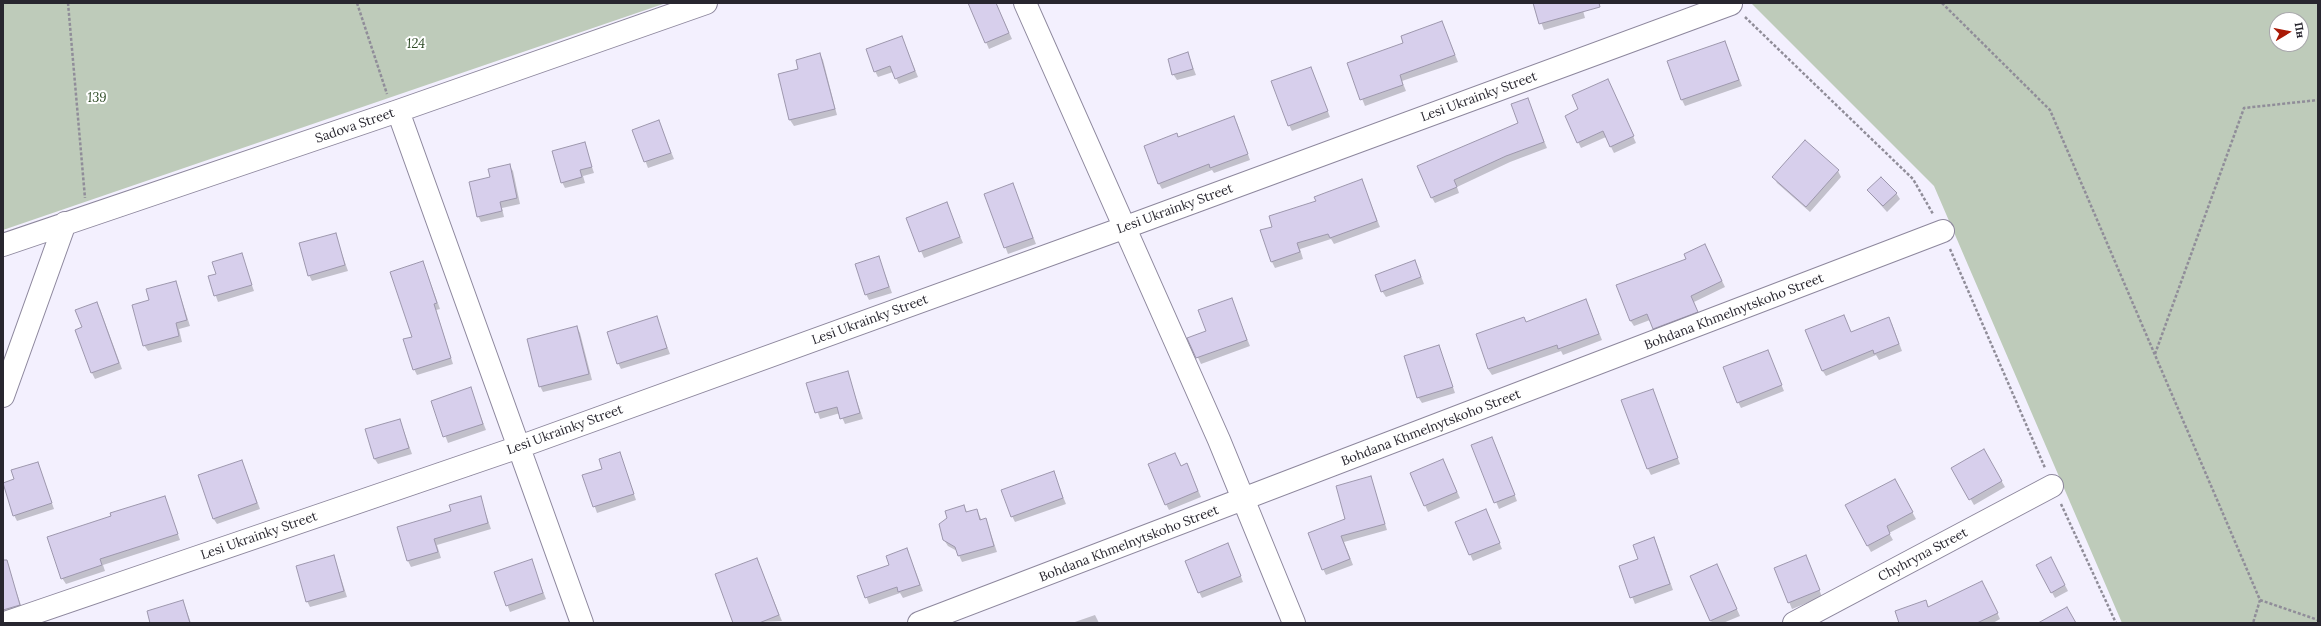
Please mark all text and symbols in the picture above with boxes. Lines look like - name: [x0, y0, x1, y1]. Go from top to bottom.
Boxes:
- north arrow: [2269, 12, 2309, 52]
- text: Пн: [2292, 21, 2308, 39]
- park label: 124: [407, 36, 425, 52]
- street label: Lesi Ukrainky Street: [1419, 69, 1539, 125]
- park label: 139: [88, 90, 106, 106]
- street label: Sadova Street: [313, 105, 397, 147]
- street label: Lesi Ukrainky Street: [1115, 181, 1235, 237]
- street label: Bohdana Khmelnytskoho Street: [1642, 271, 1826, 353]
- street label: Lesi Ukrainky Street: [810, 292, 930, 348]
- street label: Bohdana Khmelnytskoho Street: [1339, 387, 1523, 469]
- street label: Lesi Ukrainky Street: [505, 402, 625, 458]
- street label: Bohdana Khmelnytskoho Street: [1037, 503, 1221, 585]
- street label: Lesi Ukrainky Street: [199, 509, 319, 563]
- street label: Chyhryna Street: [1876, 525, 1970, 585]

